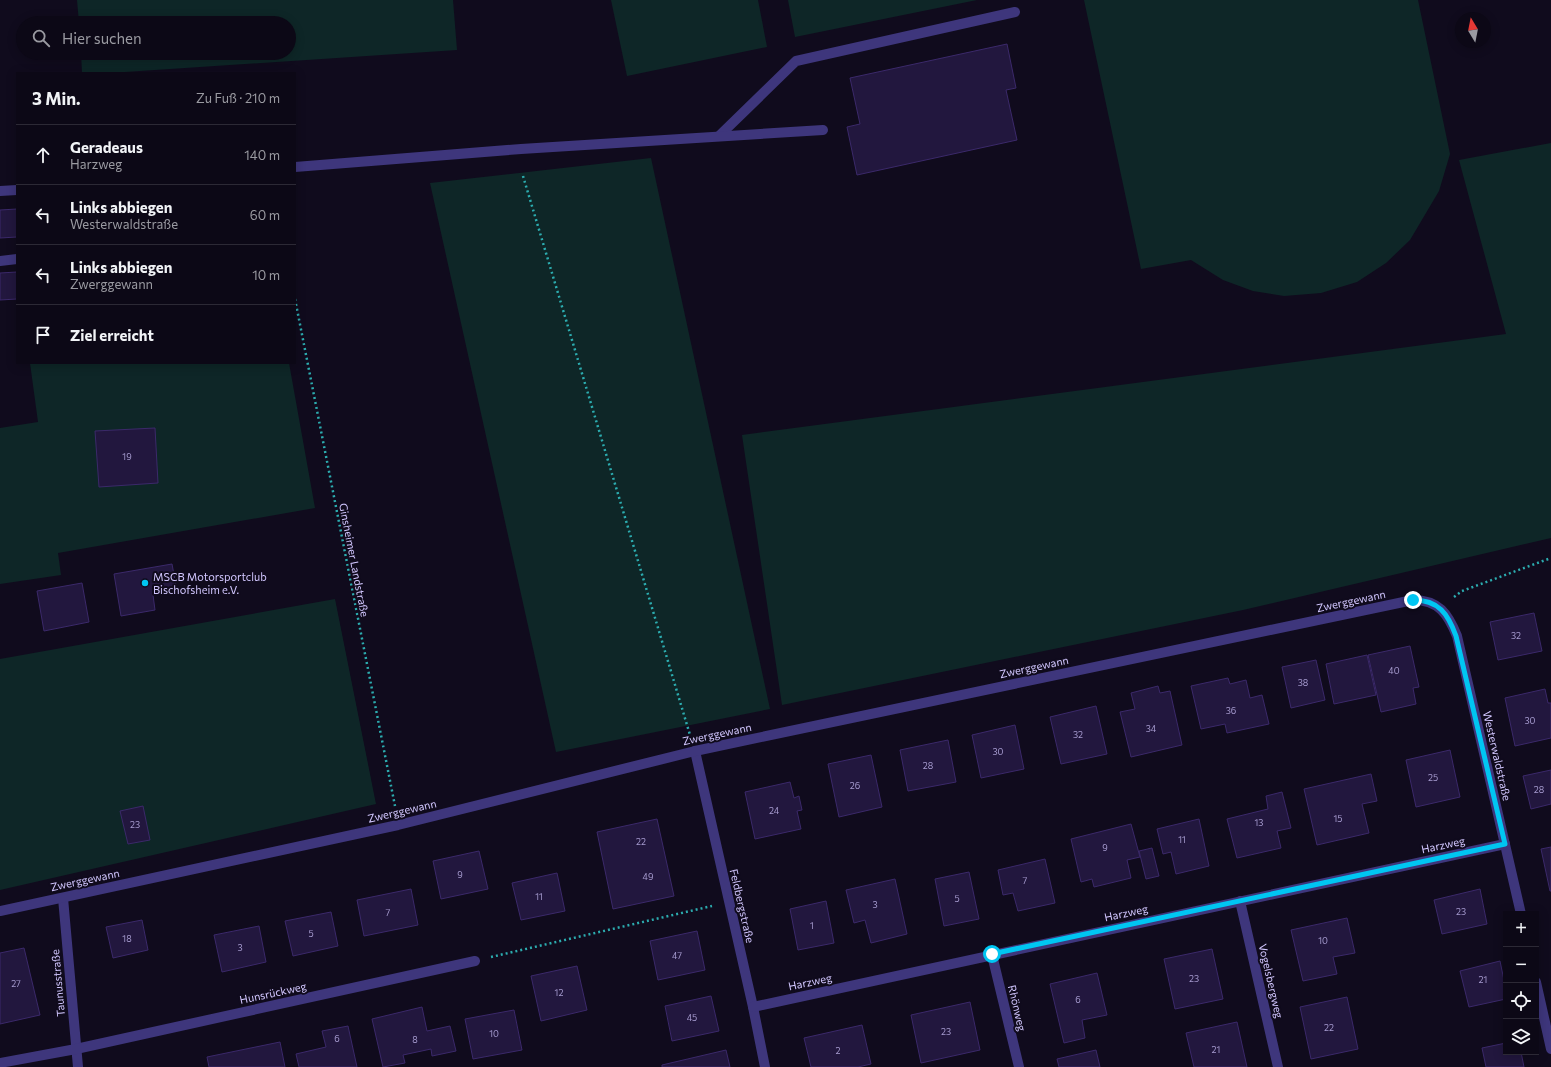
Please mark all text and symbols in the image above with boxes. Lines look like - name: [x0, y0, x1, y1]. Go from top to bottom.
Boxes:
- north arrow: [1455, 12, 1491, 48]
- search box: [16, 16, 296, 60]
- icon: search: [30, 27, 52, 49]
- text: Hier suchen: [62, 29, 142, 47]
- text: 3 Min.: [32, 88, 81, 109]
- text: Zu Fuß · 210 m: [196, 90, 280, 106]
- text: Geradeaus: [70, 138, 143, 156]
- icon: ahead: [32, 144, 54, 166]
- text: 140 m: [244, 147, 280, 163]
- text: Harzweg: [70, 156, 122, 172]
- text: Links abbiegen: [70, 198, 172, 216]
- icon: left: [32, 204, 54, 226]
- text: 60 m: [250, 207, 280, 223]
- text: Westerwaldstraße: [70, 216, 178, 232]
- text: Links abbiegen: [70, 258, 172, 276]
- icon: left: [32, 264, 54, 286]
- text: 10 m: [252, 267, 280, 283]
- text: Zwerggewann: [70, 276, 153, 292]
- icon: arrive: [32, 324, 54, 346]
- text: Ziel erreicht: [70, 326, 154, 344]
- house number: 19: [122, 451, 132, 462]
- street label: Ginsheimer Landstraße: [337, 502, 372, 618]
- place label: MSCB Motorsportclub Bischofsheim e.V.: [153, 570, 267, 596]
- marker: MSCB Motorsportclub Bischofsheim e.V.: [140, 578, 150, 588]
- street label: Zwerggewann: [1315, 587, 1387, 614]
- route end: [1404, 591, 1422, 609]
- house number: 32: [1511, 630, 1521, 641]
- street label: Zwerggewann: [998, 653, 1070, 680]
- house number: 40: [1388, 665, 1400, 676]
- house number: 38: [1298, 677, 1308, 688]
- house number: 36: [1226, 705, 1236, 716]
- street label: Westerwaldstraße: [1481, 710, 1514, 802]
- house number: 30: [1524, 715, 1536, 726]
- street label: Zwerggewann: [681, 720, 753, 747]
- house number: 34: [1146, 723, 1157, 734]
- house number: 32: [1073, 729, 1083, 740]
- house number: 30: [992, 746, 1004, 757]
- house number: 28: [923, 760, 933, 771]
- house number: 25: [1428, 772, 1438, 783]
- house number: 26: [850, 780, 860, 791]
- house number: 28: [1534, 784, 1544, 795]
- street label: Zwerggewann: [366, 796, 438, 825]
- house number: 24: [769, 805, 780, 816]
- house number: 15: [1333, 813, 1343, 824]
- house number: 13: [1255, 817, 1263, 828]
- house number: 23: [130, 819, 140, 830]
- house number: 11: [1178, 834, 1186, 845]
- street label: Harzweg: [1420, 834, 1466, 855]
- house number: 22: [636, 836, 646, 847]
- house number: 9: [1102, 842, 1108, 853]
- street label: Zwerggewann: [49, 866, 121, 893]
- street label: Feldbergstraße: [728, 868, 757, 944]
- house number: 9: [457, 869, 463, 880]
- house number: 49: [643, 871, 653, 882]
- house number: 7: [1023, 875, 1028, 886]
- house number: 11: [535, 891, 543, 902]
- house number: 5: [954, 893, 960, 904]
- house number: 3: [872, 899, 878, 910]
- street label: Harzweg: [1103, 902, 1149, 923]
- house number: 23: [1456, 906, 1466, 917]
- house number: 7: [386, 907, 391, 918]
- map controls: [1503, 911, 1539, 1055]
- button: +: [1503, 911, 1539, 947]
- house number: 1: [810, 920, 814, 931]
- house number: 5: [308, 928, 314, 939]
- house number: 18: [122, 933, 132, 944]
- house number: 10: [1318, 935, 1328, 946]
- house number: 3: [237, 942, 243, 953]
- street label: Vogelsbergweg: [1257, 942, 1286, 1019]
- route start: [983, 945, 1001, 963]
- button: −: [1503, 947, 1539, 983]
- street label: Taunusstraße: [48, 949, 67, 1017]
- house number: 47: [672, 950, 682, 961]
- street label: Harzweg: [787, 971, 833, 992]
- house number: 23: [1189, 973, 1199, 984]
- house number: 21: [1479, 974, 1487, 985]
- house number: 27: [11, 978, 21, 989]
- street label: Hunsrückweg: [238, 979, 308, 1006]
- button: locate: [1503, 983, 1539, 1019]
- street label: Rhönweg: [1006, 984, 1029, 1032]
- house number: 12: [555, 987, 563, 998]
- house number: 6: [1075, 994, 1081, 1005]
- house number: 45: [687, 1012, 697, 1023]
- button: layers: [1503, 1019, 1539, 1055]
- house number: 22: [1324, 1022, 1334, 1033]
- house number: 23: [941, 1026, 951, 1037]
- house number: 10: [489, 1028, 499, 1039]
- house number: 6: [334, 1033, 340, 1044]
- house number: 8: [412, 1034, 418, 1045]
- house number: 21: [1212, 1044, 1220, 1055]
- house number: 2: [836, 1045, 841, 1056]

